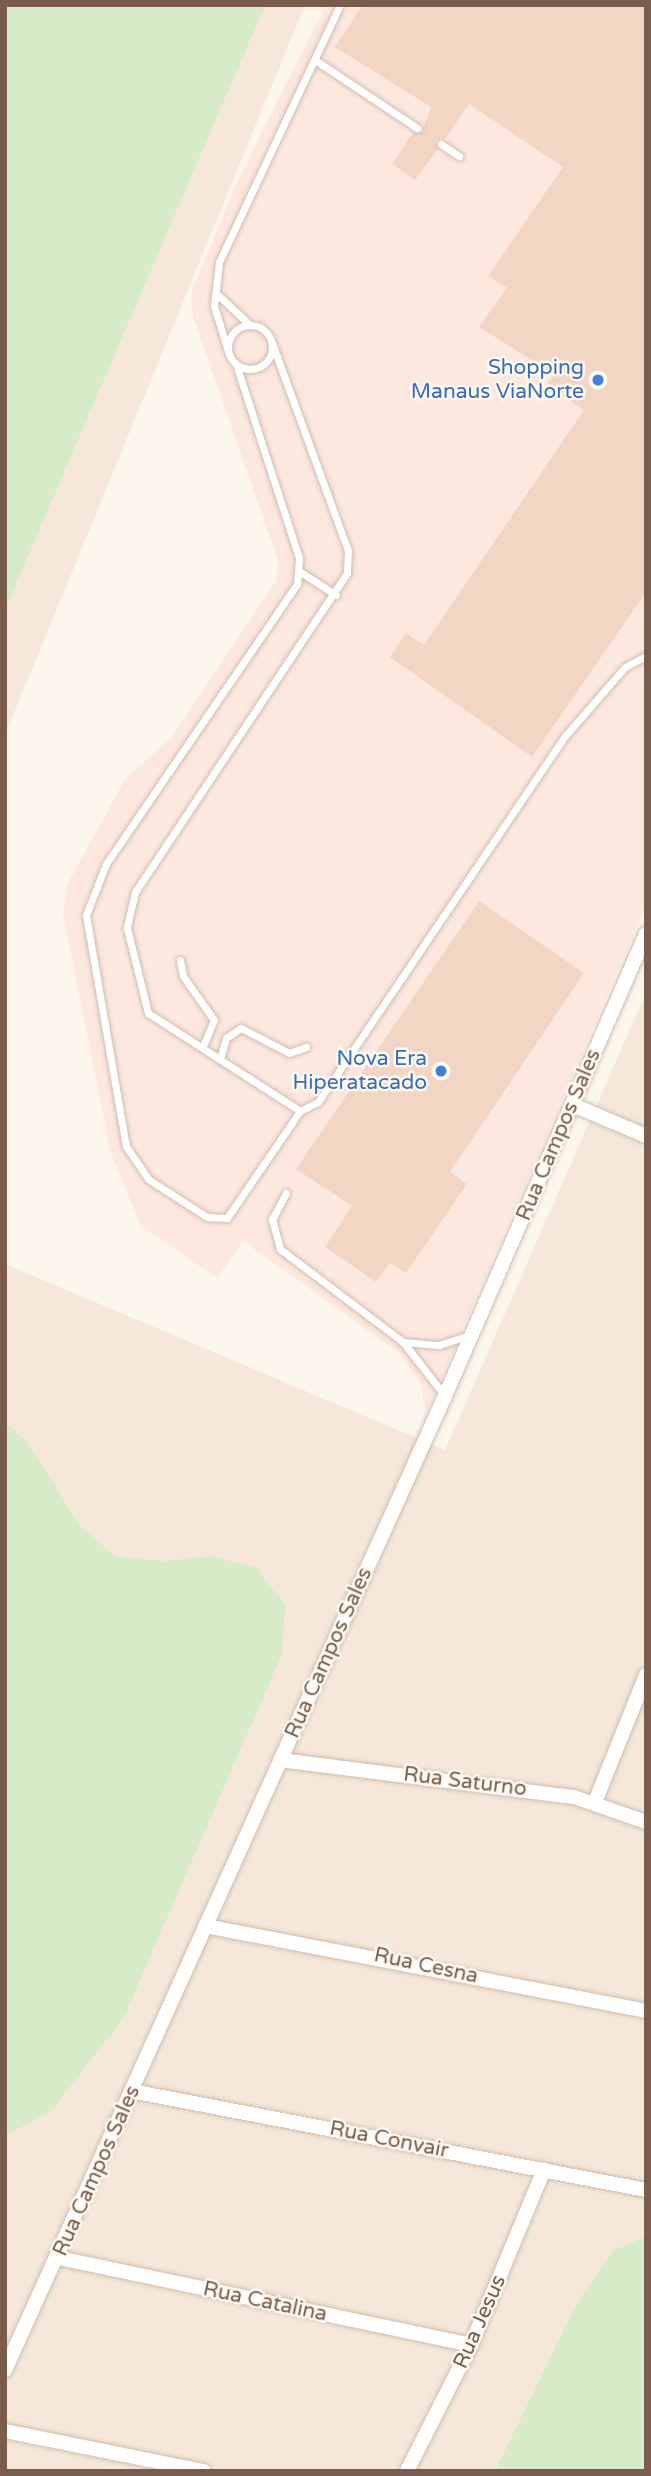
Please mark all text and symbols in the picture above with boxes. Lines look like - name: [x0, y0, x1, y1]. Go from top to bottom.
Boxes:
- place label: Shopping Manaus ViaNorte: [411, 355, 584, 405]
- marker: Shopping Manaus ViaNorte: [590, 372, 606, 388]
- street label: Rua Campos Sales: [511, 1045, 607, 1225]
- place label: Nova Era Hiperatacado: [293, 1046, 427, 1096]
- marker: Nova Era Hiperatacado: [433, 1063, 449, 1079]
- street label: Rua Campos Sales: [280, 1564, 378, 1742]
- street label: Rua Saturno: [402, 1762, 528, 1802]
- street label: Rua Cesna: [372, 1943, 480, 1989]
- street label: Rua Campos Sales: [48, 2082, 146, 2260]
- street label: Rua Convair: [327, 2116, 451, 2164]
- street label: Rua Jesus: [448, 2271, 512, 2373]
- street label: Rua Catalina: [201, 2277, 329, 2327]

